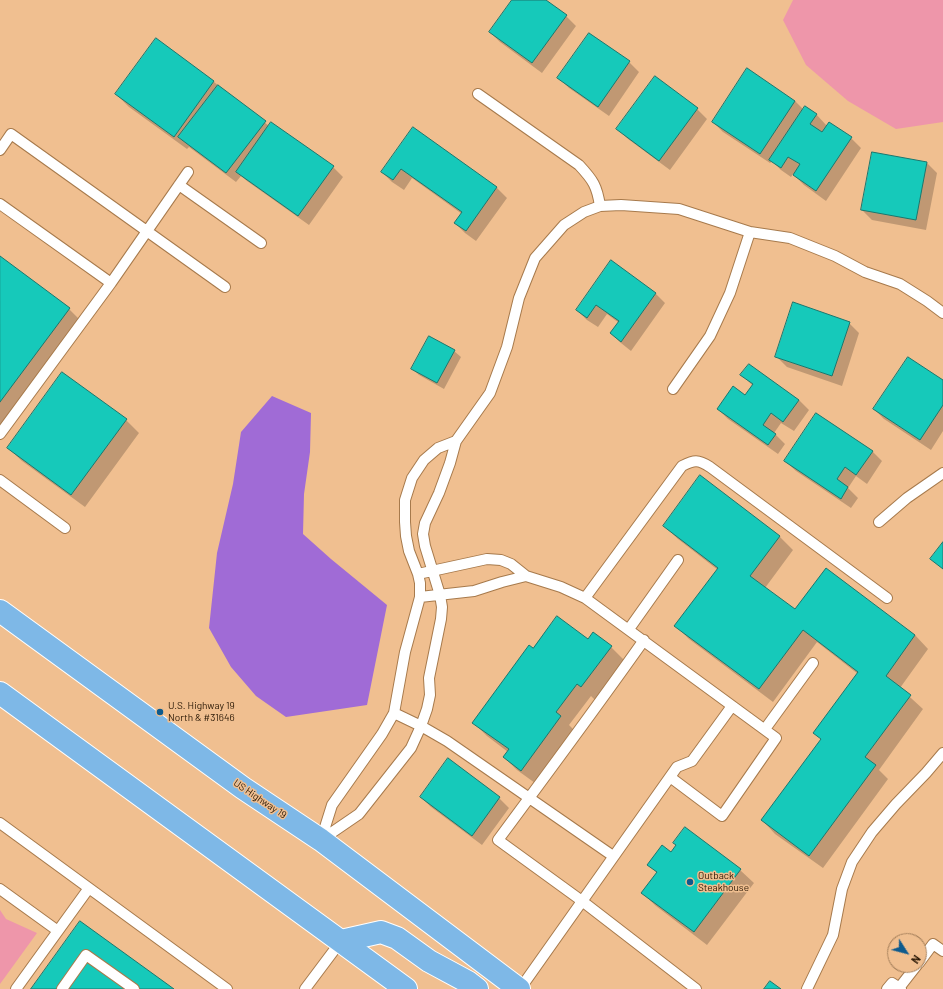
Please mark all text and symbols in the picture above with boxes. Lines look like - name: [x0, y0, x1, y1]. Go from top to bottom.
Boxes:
- place label: U.S. Highway 19 North & #31646: [168, 700, 235, 724]
- marker: U.S. Highway 19 North & #31646: [155, 707, 165, 717]
- street label: US Highway 19: [231, 777, 289, 821]
- place label: Outback Steakhouse: [698, 870, 749, 894]
- marker: Outback Steakhouse: [685, 877, 695, 887]
- north arrow: [887, 933, 927, 973]
- text: N: [909, 953, 924, 967]

